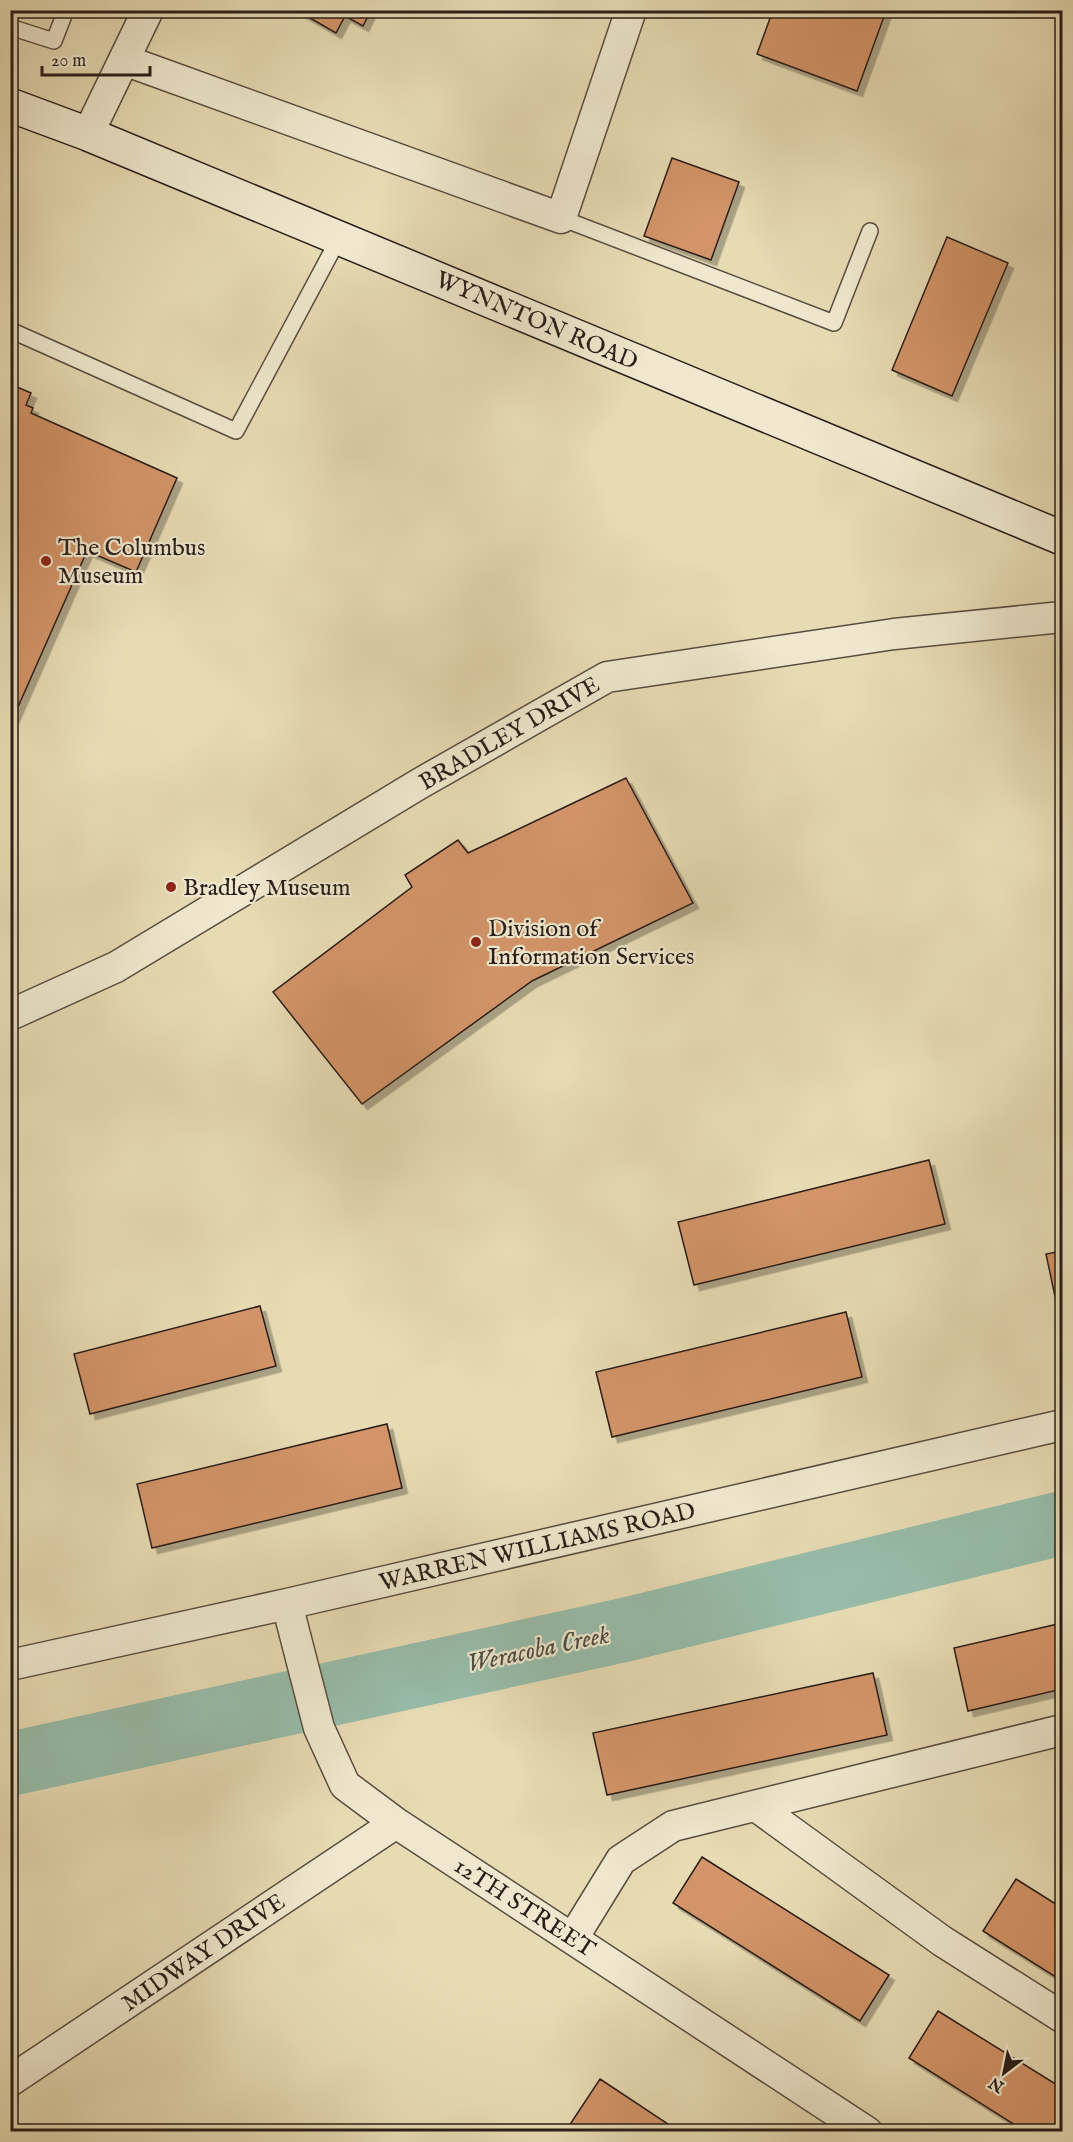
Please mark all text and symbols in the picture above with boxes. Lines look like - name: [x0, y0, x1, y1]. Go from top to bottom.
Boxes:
- scale bar: [42, 39, 150, 77]
- text: 20 m: [51, 50, 86, 73]
- street label: WYNNTON ROAD: [430, 265, 642, 378]
- place label: The Columbus Museum: [58, 533, 205, 592]
- marker: The Columbus Museum: [39, 554, 53, 568]
- street label: BRADLEY DRIVE: [414, 670, 606, 799]
- place label: Bradley Museum: [183, 873, 351, 904]
- marker: Bradley Museum: [164, 880, 178, 894]
- place label: Division of Information Services: [488, 914, 695, 973]
- marker: Division of Information Services: [469, 935, 483, 949]
- street label: WARREN WILLIAMS ROAD: [376, 1496, 698, 1599]
- water label: Weracoba Creek: [464, 1618, 613, 1681]
- street label: 12TH STREET: [448, 1851, 601, 1966]
- street label: MIDWAY DRIVE: [116, 1887, 292, 2019]
- north arrow: [974, 2043, 1034, 2103]
- text: N: [986, 2072, 1009, 2097]

